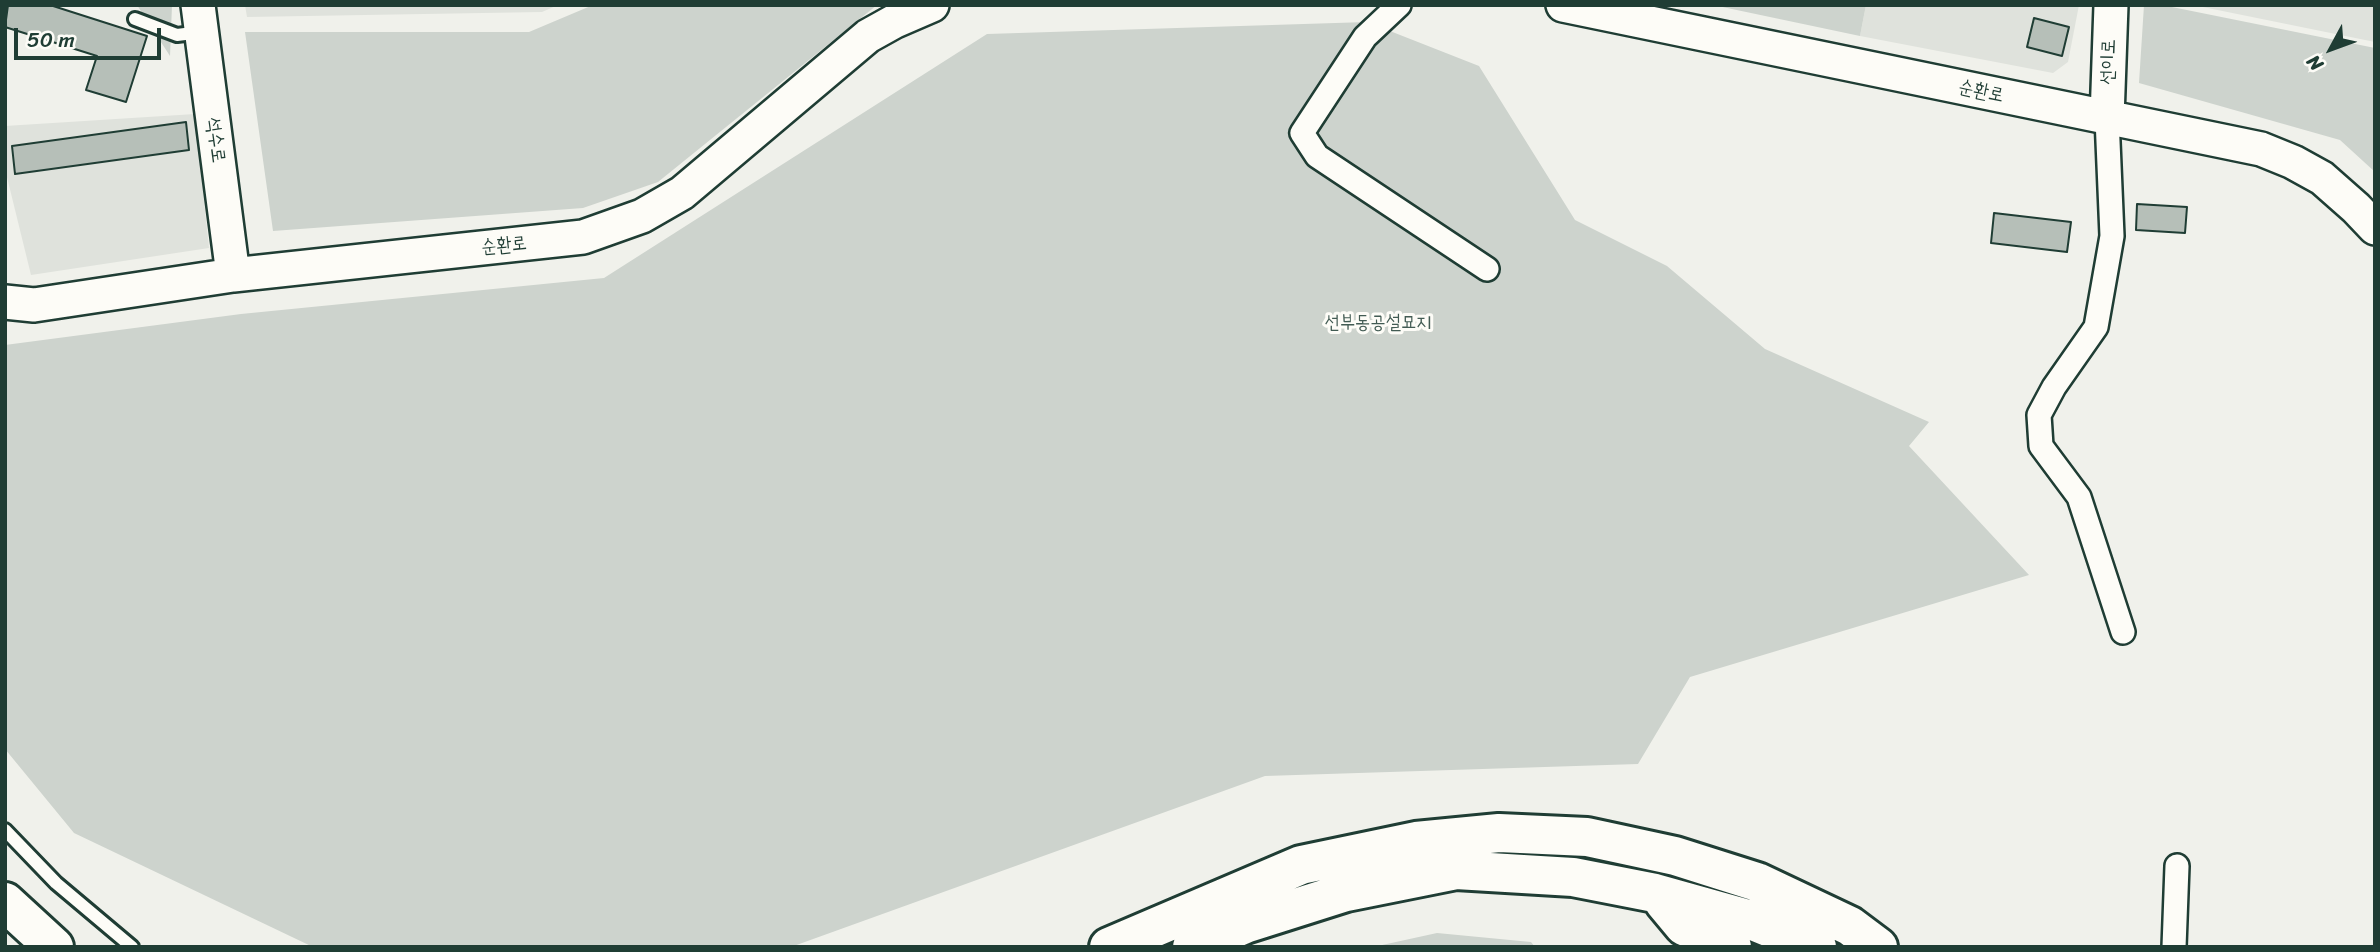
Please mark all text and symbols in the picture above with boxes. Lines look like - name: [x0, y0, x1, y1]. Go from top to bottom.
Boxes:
- scale bar: [18, 14, 164, 58]
- north arrow: [2296, 14, 2366, 84]
- text: 50 m: [27, 21, 75, 59]
- street label: 선이로: [2097, 39, 2121, 85]
- text: N: [2298, 47, 2332, 79]
- street label: 순환로: [1956, 76, 2006, 108]
- street label: 석수로: [201, 116, 229, 164]
- street label: 순환로: [480, 232, 528, 260]
- park label: 선부동공설묘지: [1324, 312, 1432, 334]

